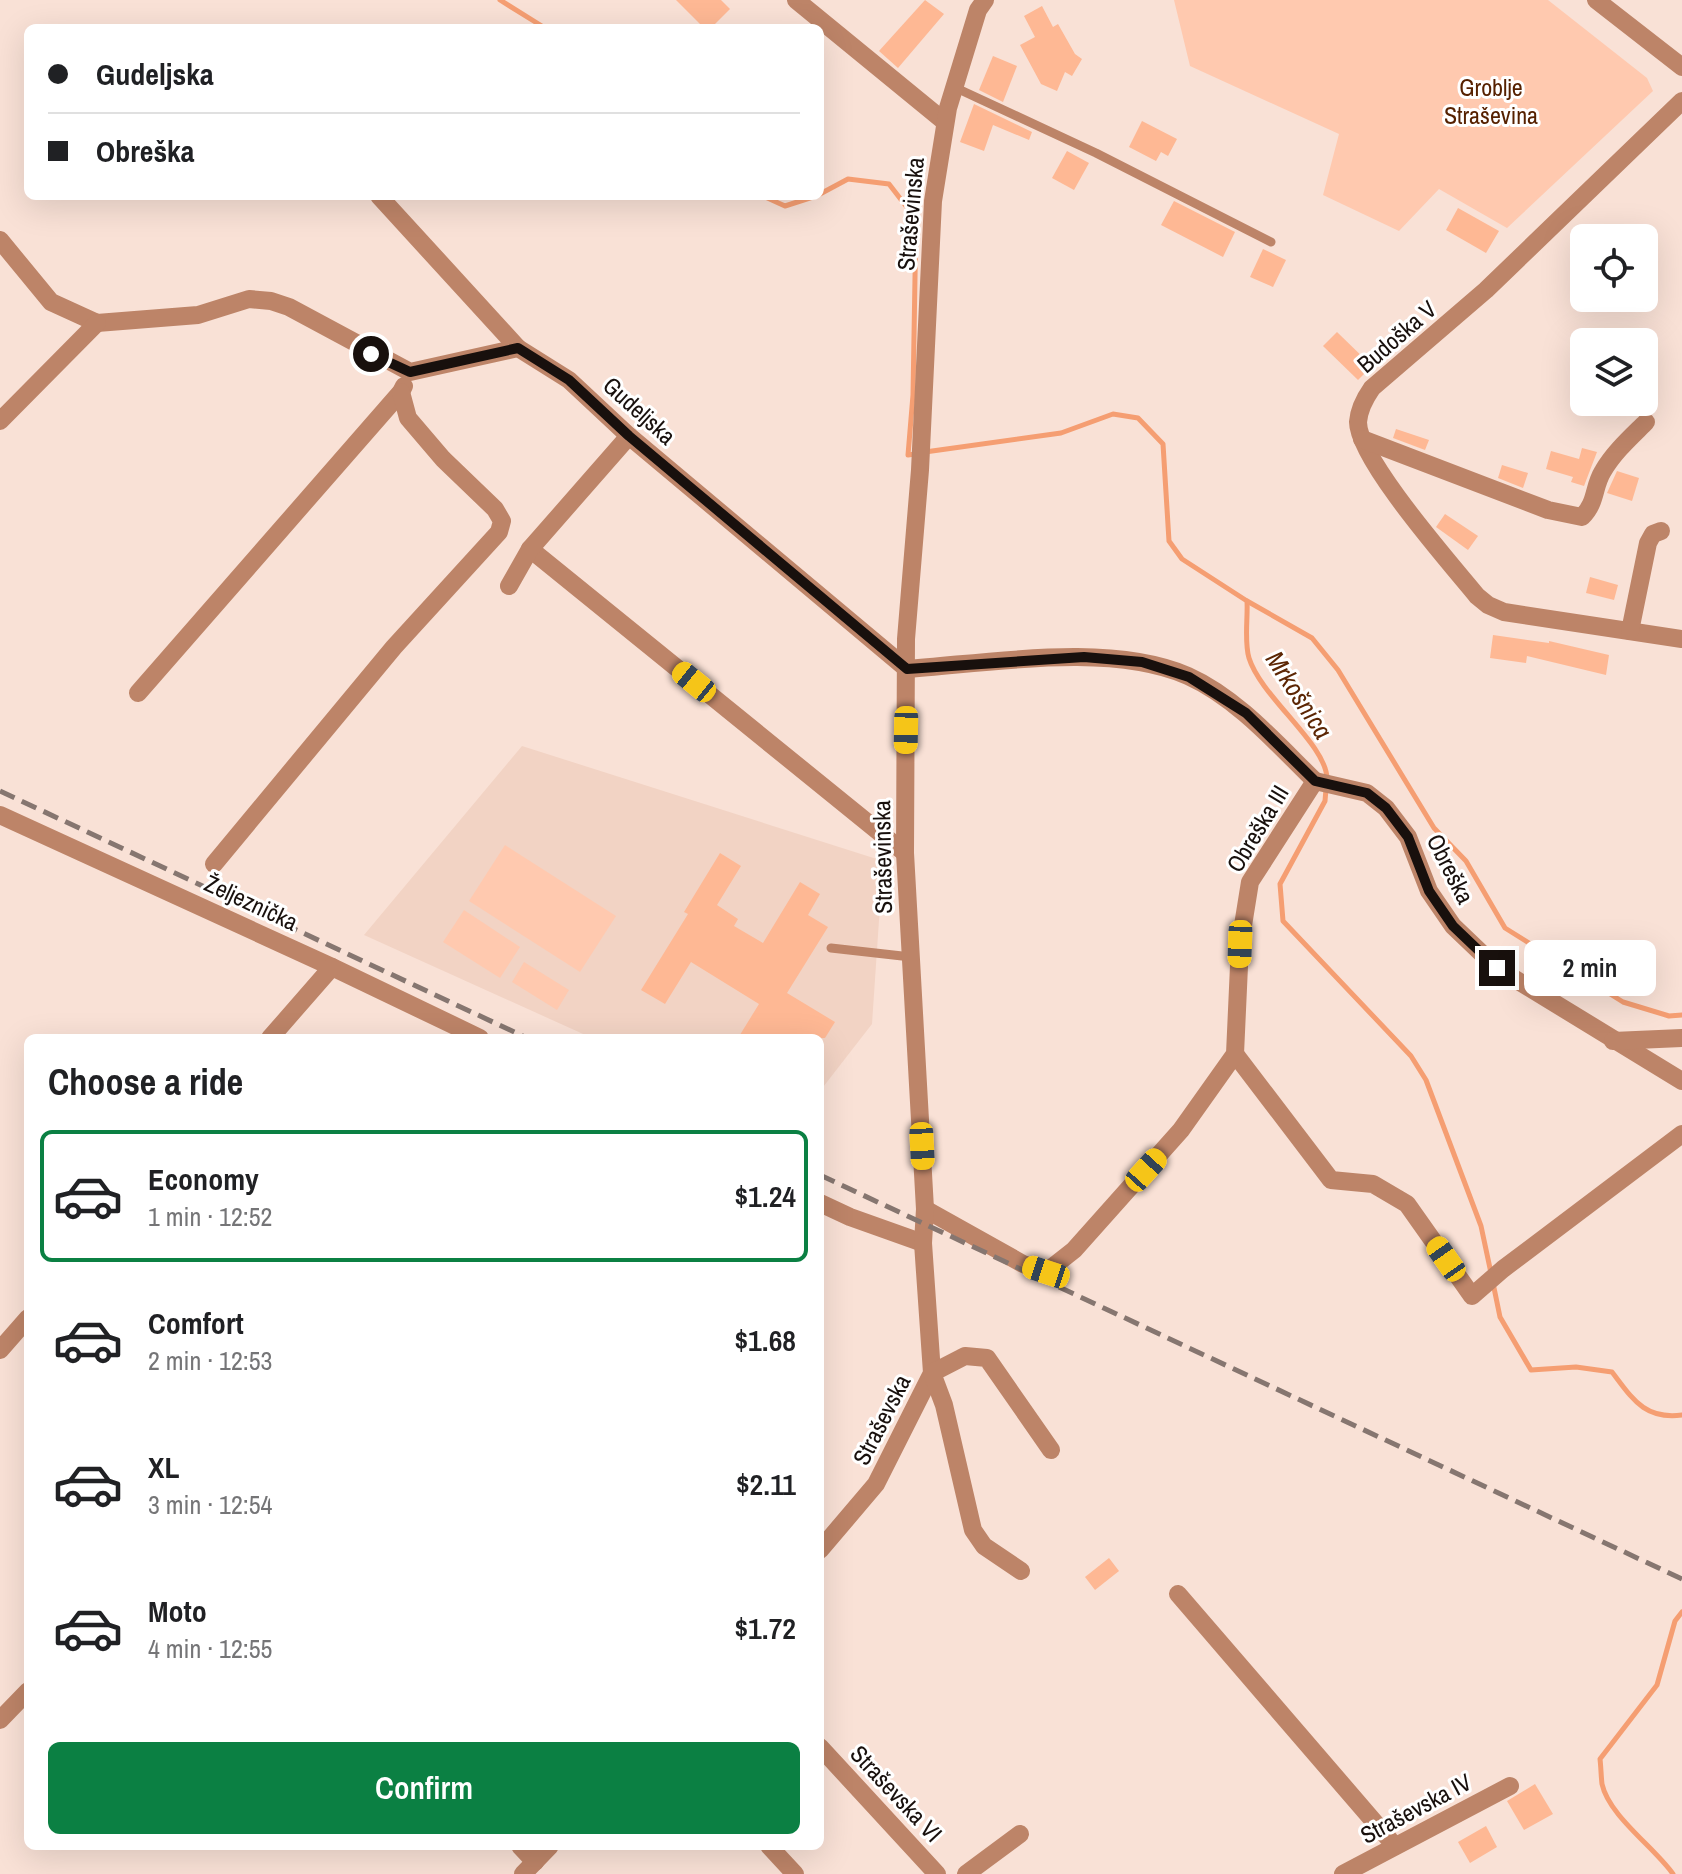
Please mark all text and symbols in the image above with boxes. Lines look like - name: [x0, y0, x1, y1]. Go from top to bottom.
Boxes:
- text: Gudeljska: [96, 54, 214, 94]
- park label: Groblje Straševina: [1444, 71, 1538, 131]
- text: Obreška: [96, 131, 194, 171]
- street label: Straševinska: [889, 156, 931, 272]
- map controls: [1570, 224, 1658, 416]
- button: locate: [1570, 224, 1658, 312]
- street label: Budoška V: [1350, 293, 1443, 380]
- button: layers: [1570, 328, 1658, 416]
- route start: [353, 336, 389, 372]
- street label: Gudeljska: [596, 369, 683, 451]
- water label: Mrkošnica: [1258, 644, 1341, 746]
- car: [668, 658, 720, 706]
- car: [894, 706, 918, 754]
- street label: Obreška III: [1219, 779, 1296, 878]
- street label: Straševinska: [865, 800, 899, 914]
- street label: Obreška: [1420, 828, 1482, 909]
- street label: Željeznička: [200, 867, 303, 938]
- car: [1227, 920, 1253, 968]
- callout: 2 min: [1525, 940, 1657, 996]
- route end: [1479, 950, 1515, 986]
- text: 2 min: [1563, 950, 1617, 985]
- text: Choose a ride: [48, 1058, 243, 1106]
- car: [909, 1121, 935, 1171]
- car: [1121, 1144, 1171, 1196]
- text: Economy: [148, 1159, 259, 1199]
- icon: car: [52, 1160, 124, 1232]
- text: $1.24: [734, 1176, 796, 1216]
- text: 1 min · 12:52: [148, 1199, 272, 1234]
- car: [1422, 1232, 1470, 1286]
- car: [1019, 1253, 1073, 1291]
- text: Comfort: [148, 1303, 244, 1343]
- icon: car: [52, 1304, 124, 1376]
- text: $1.68: [734, 1320, 796, 1360]
- text: 2 min · 12:53: [148, 1343, 272, 1378]
- street label: Straševska: [845, 1369, 917, 1470]
- text: XL: [148, 1447, 179, 1487]
- icon: car: [52, 1448, 124, 1520]
- text: $2.11: [736, 1464, 796, 1504]
- text: 3 min · 12:54: [148, 1487, 272, 1522]
- text: Moto: [148, 1591, 207, 1631]
- icon: car: [52, 1592, 124, 1664]
- text: $1.72: [734, 1608, 796, 1648]
- text: 4 min · 12:55: [148, 1631, 272, 1666]
- street label: Straševska VI: [844, 1738, 950, 1849]
- button: Confirm: [48, 1742, 800, 1834]
- street label: Straševska IV: [1354, 1765, 1477, 1851]

